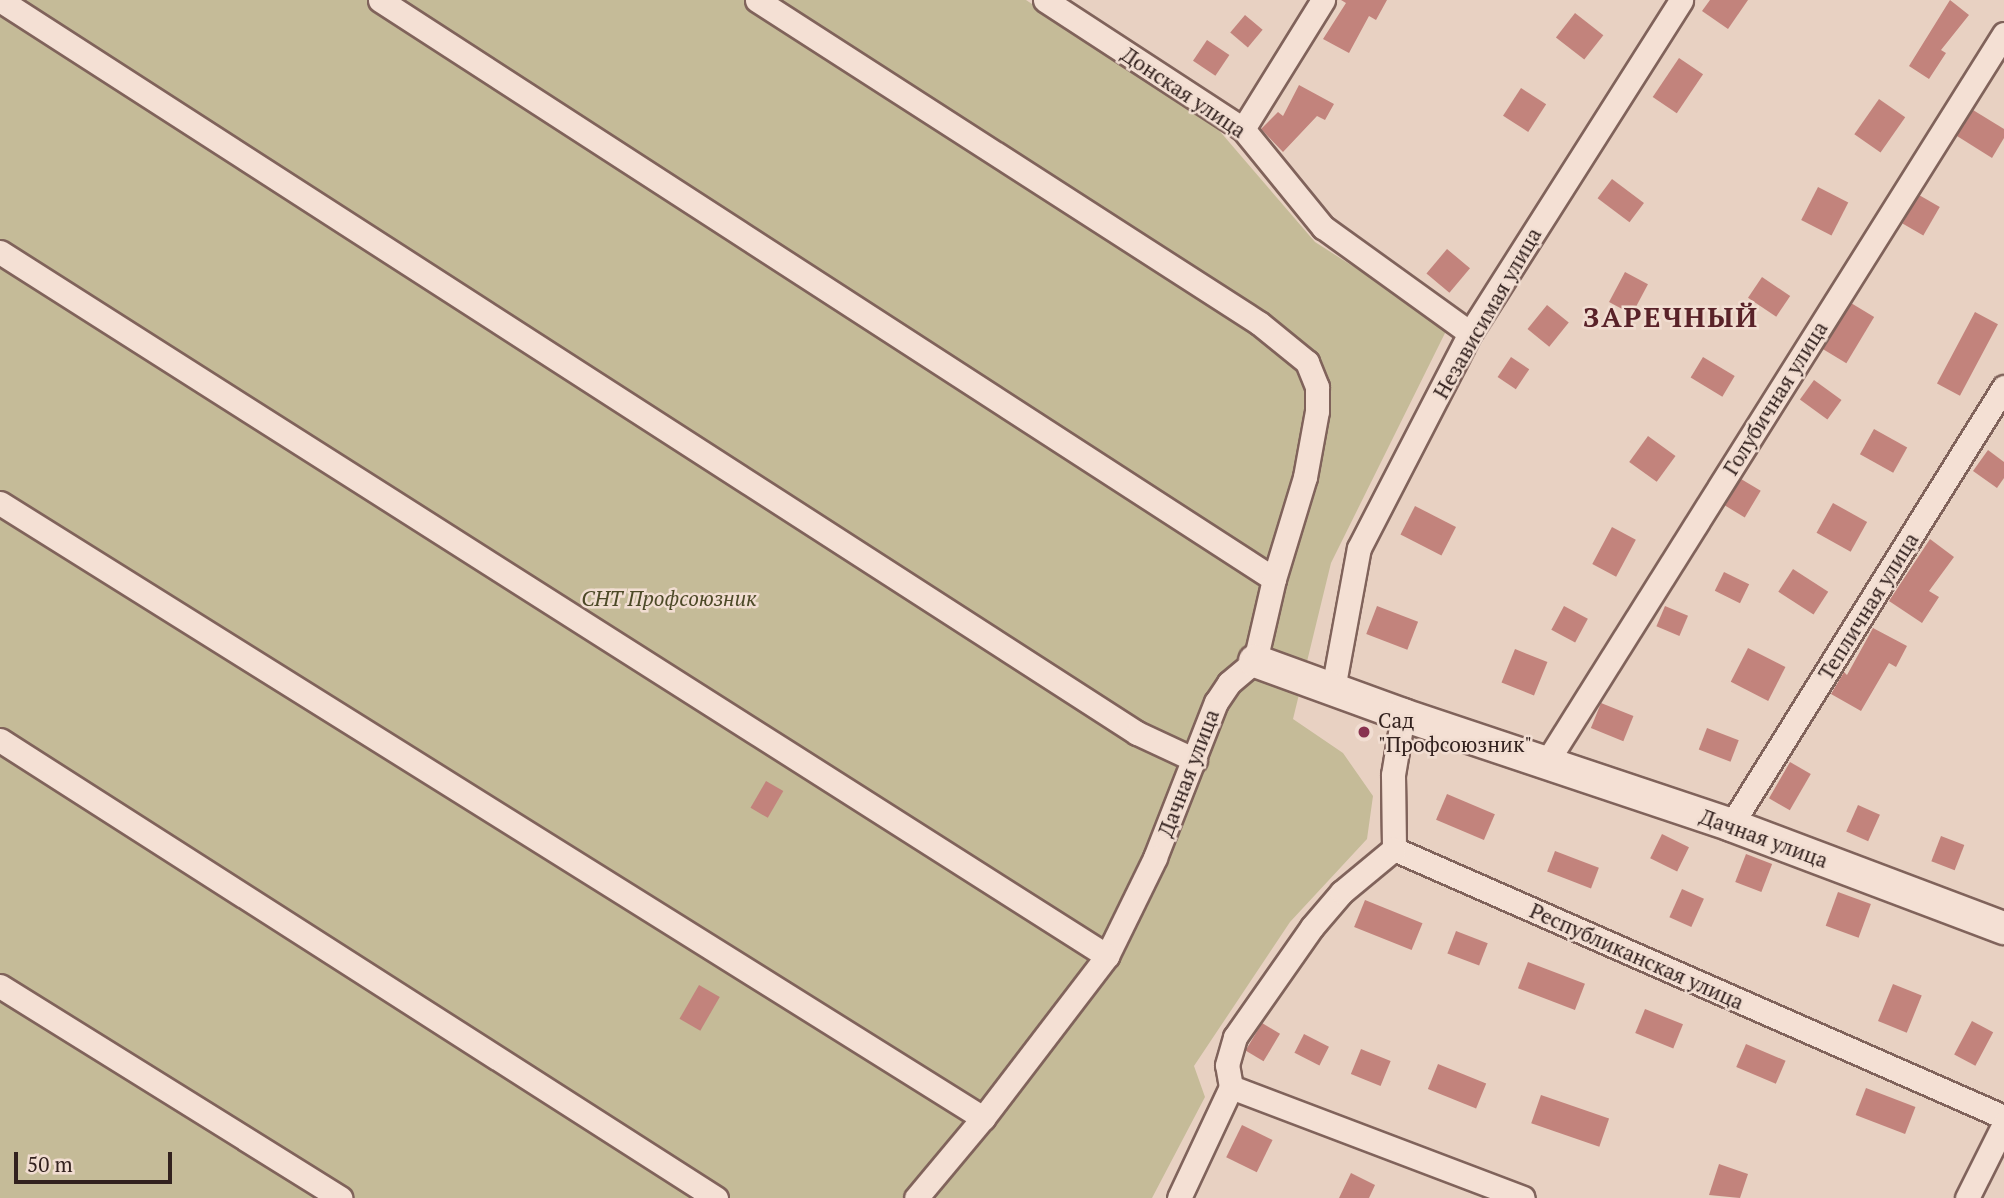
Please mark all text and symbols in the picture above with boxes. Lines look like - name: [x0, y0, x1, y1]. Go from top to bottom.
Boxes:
- street label: Донская улица: [1117, 41, 1251, 143]
- street label: Независимая улица: [1428, 223, 1546, 403]
- district label: ЗАРЕЧНЫЙ: [1584, 300, 1758, 334]
- street label: Голубичная улица: [1718, 317, 1832, 479]
- street label: Тепличная улица: [1813, 528, 1923, 684]
- park label: СНТ Профсоюзник: [581, 585, 757, 611]
- street label: Дачная улица: [1152, 706, 1224, 840]
- place label: Сад "Профсоюзник": [1378, 707, 1532, 757]
- marker: Сад "Профсоюзник": [1356, 724, 1372, 740]
- street label: Дачная улица: [1697, 803, 1831, 873]
- street label: Республиканская улица: [1526, 897, 1748, 1015]
- scale bar: [18, 1138, 175, 1182]
- text: 50 m: [27, 1150, 73, 1178]

